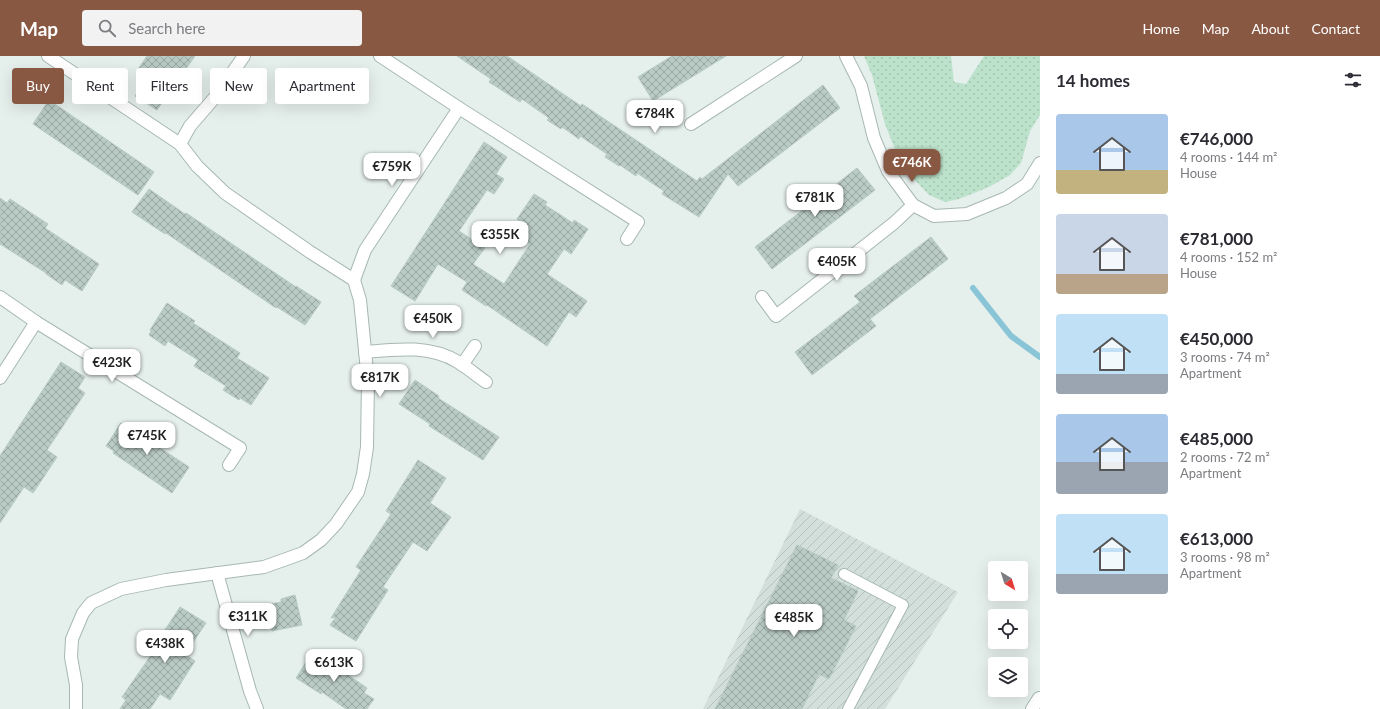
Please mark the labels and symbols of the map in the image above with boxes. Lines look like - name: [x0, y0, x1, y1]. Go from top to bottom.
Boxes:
- pin: €784K: [627, 100, 683, 134]
- pin: €746K: [884, 149, 940, 183]
- pin: €759K: [364, 153, 420, 187]
- pin: €781K: [787, 184, 843, 218]
- pin: €355K: [472, 221, 528, 255]
- pin: €405K: [809, 248, 865, 282]
- pin: €450K: [405, 305, 461, 339]
- pin: €423K: [84, 349, 140, 383]
- pin: €817K: [352, 364, 408, 398]
- pin: €745K: [119, 422, 175, 456]
- north arrow: [988, 561, 1028, 601]
- pin: €311K: [220, 603, 276, 637]
- pin: €485K: [766, 604, 822, 638]
- pin: €438K: [137, 630, 193, 664]
- pin: €613K: [306, 649, 362, 683]

